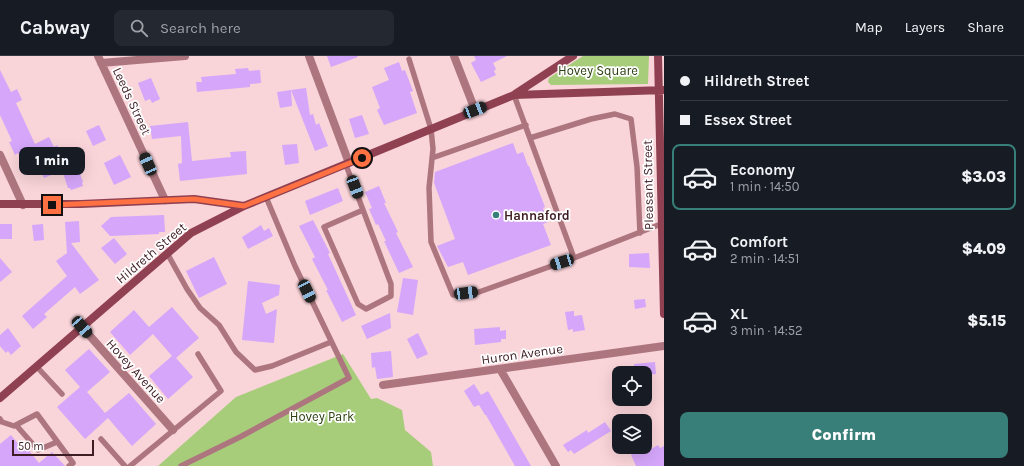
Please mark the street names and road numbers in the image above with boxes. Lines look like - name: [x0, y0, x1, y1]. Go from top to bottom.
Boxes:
- street label: Leeds Street: [110, 65, 154, 137]
- street label: Pleasant Street: [640, 140, 656, 230]
- street label: Hildreth Street: [113, 219, 189, 287]
- street label: Hovey Avenue: [103, 336, 169, 406]
- street label: Huron Avenue: [480, 341, 564, 367]

